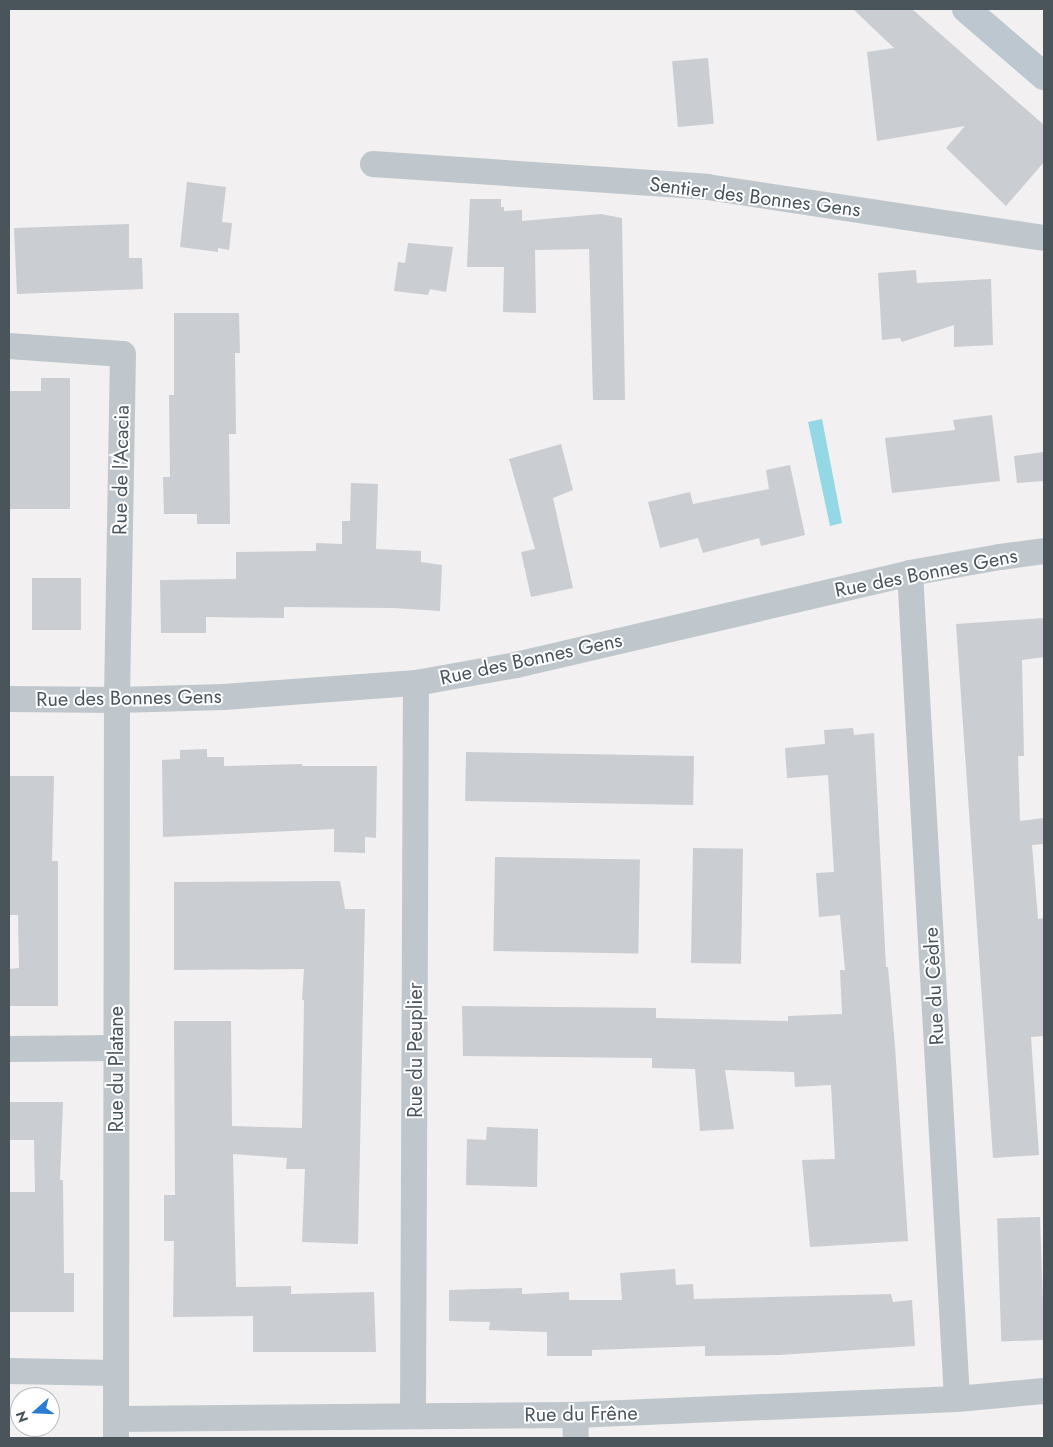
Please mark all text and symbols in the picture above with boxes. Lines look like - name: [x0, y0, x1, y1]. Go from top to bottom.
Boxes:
- street label: Sentier des Bonnes Gens: [648, 172, 862, 222]
- street label: Rue de l'Acacia: [108, 405, 134, 535]
- street label: Rue des Bonnes Gens: [833, 544, 1019, 602]
- street label: Rue des Bonnes Gens: [438, 628, 624, 690]
- street label: Rue des Bonnes Gens: [36, 684, 222, 712]
- street label: Rue du Cèdre: [919, 926, 949, 1046]
- street label: Rue du Peuplier: [403, 982, 427, 1118]
- street label: Rue du Platane: [104, 1006, 128, 1132]
- north arrow: [10, 1387, 60, 1437]
- street label: Rue du Frêne: [524, 1401, 638, 1427]
- text: N: [11, 1408, 33, 1425]

